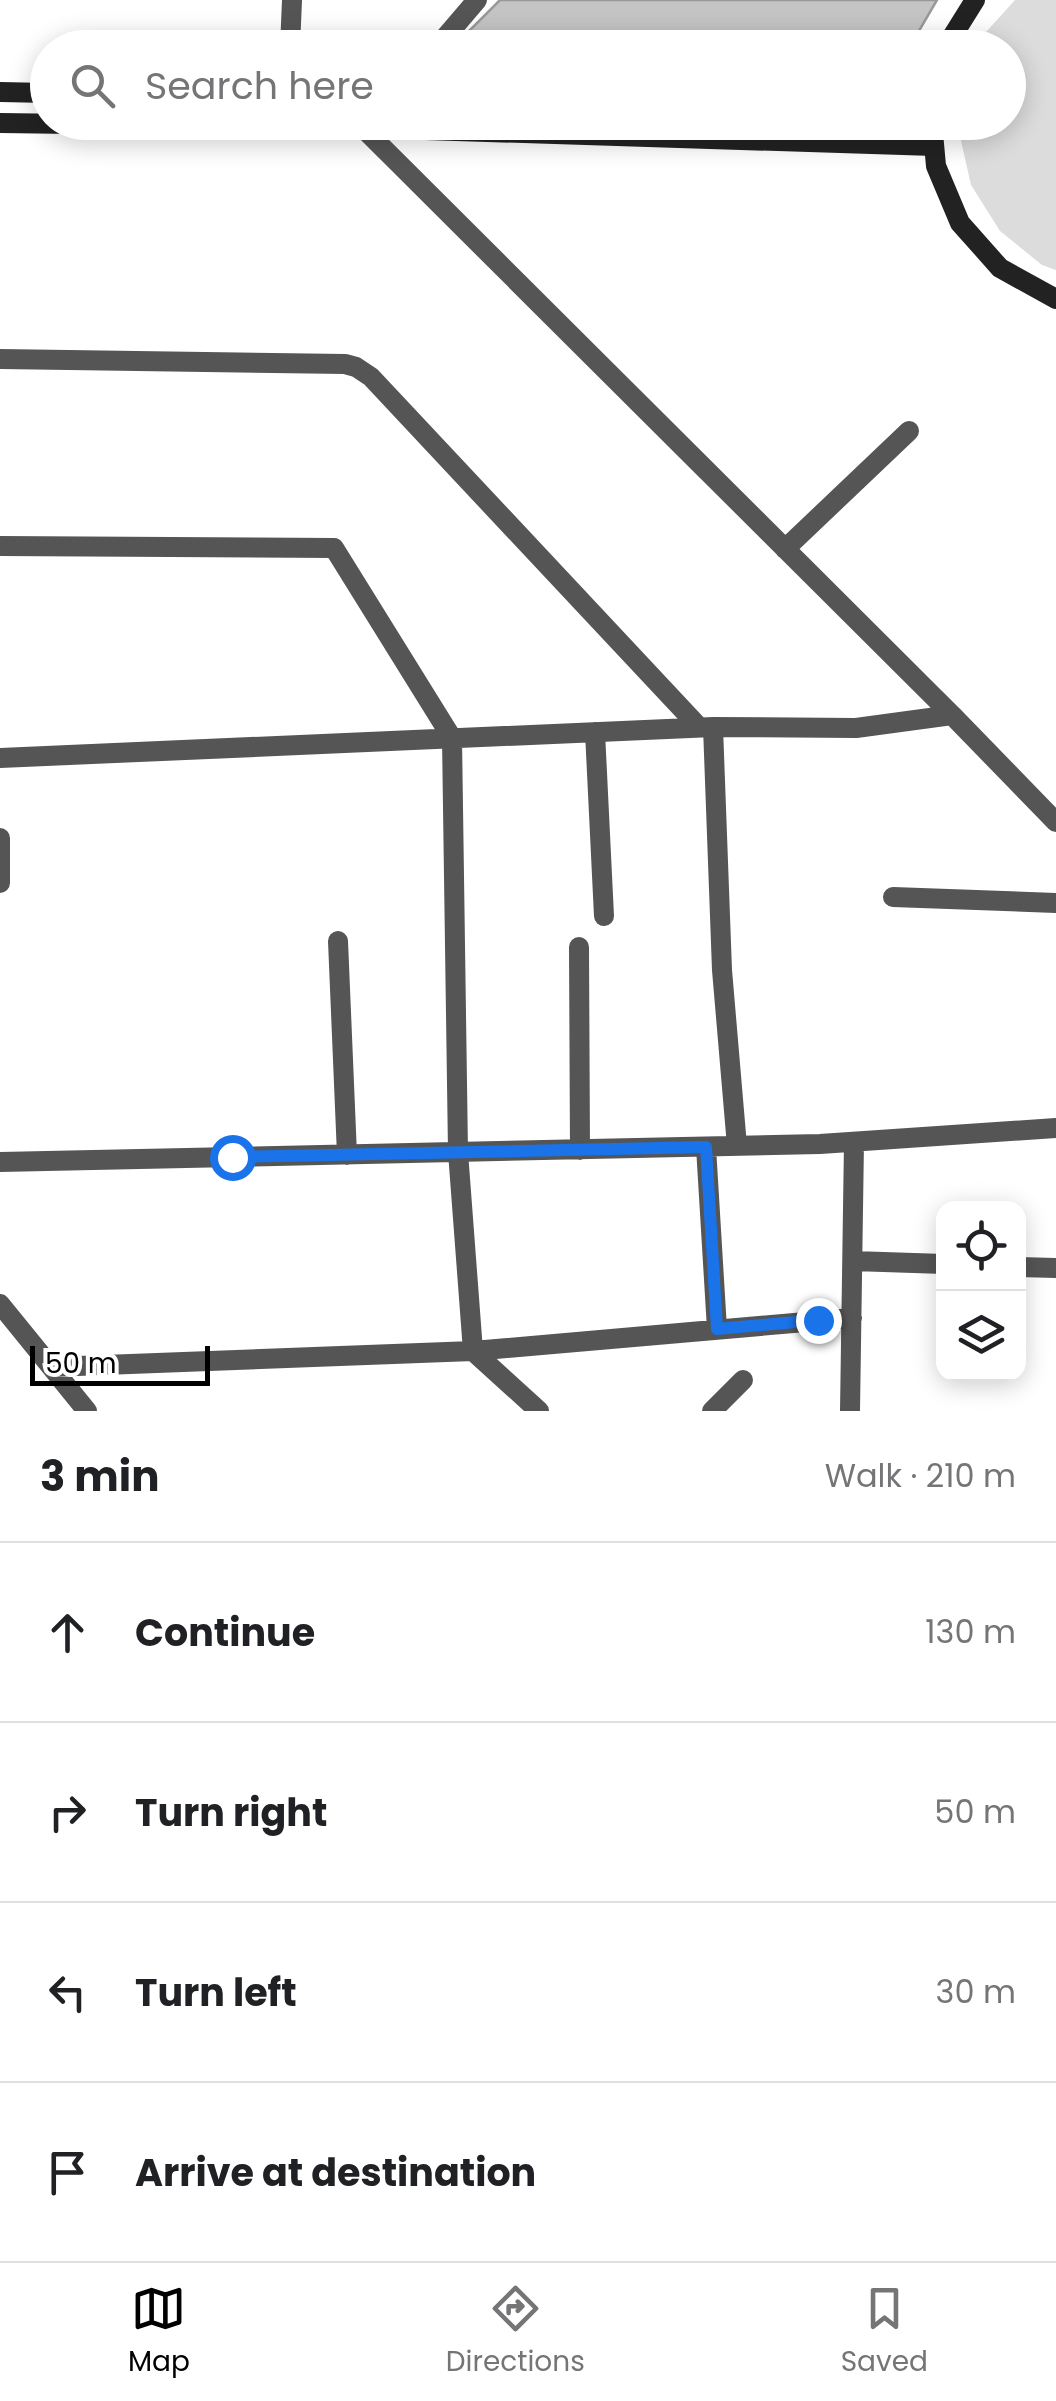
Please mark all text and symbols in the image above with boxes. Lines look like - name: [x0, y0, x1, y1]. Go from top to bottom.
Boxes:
- search box: [30, 30, 1026, 140]
- icon: search: [65, 58, 120, 113]
- text: Search here: [145, 59, 374, 112]
- route start: [210, 1135, 256, 1181]
- map controls: [936, 1201, 1026, 1381]
- button: locate: [936, 1201, 1026, 1291]
- button: layers: [936, 1291, 1026, 1381]
- route end: [796, 1298, 842, 1344]
- scale bar: [30, 1341, 210, 1386]
- text: 50 m: [45, 1344, 116, 1383]
- text: 3 min: [40, 1447, 160, 1506]
- text: Walk · 210 m: [825, 1453, 1016, 1498]
- icon: ahead: [40, 1605, 95, 1660]
- text: Continue: [135, 1606, 315, 1659]
- text: 130 m: [925, 1609, 1016, 1654]
- icon: right: [40, 1785, 95, 1840]
- text: Turn right: [135, 1786, 327, 1839]
- text: 50 m: [934, 1789, 1016, 1834]
- icon: left: [40, 1965, 95, 2020]
- text: Turn left: [135, 1966, 297, 2019]
- text: 30 m: [936, 1969, 1016, 2014]
- icon: arrive: [40, 2145, 95, 2200]
- text: Arrive at destination: [135, 2146, 536, 2199]
- tab: Map: [128, 2281, 190, 2383]
- tab: Directions: [446, 2281, 585, 2383]
- tab: Saved: [841, 2281, 928, 2383]

